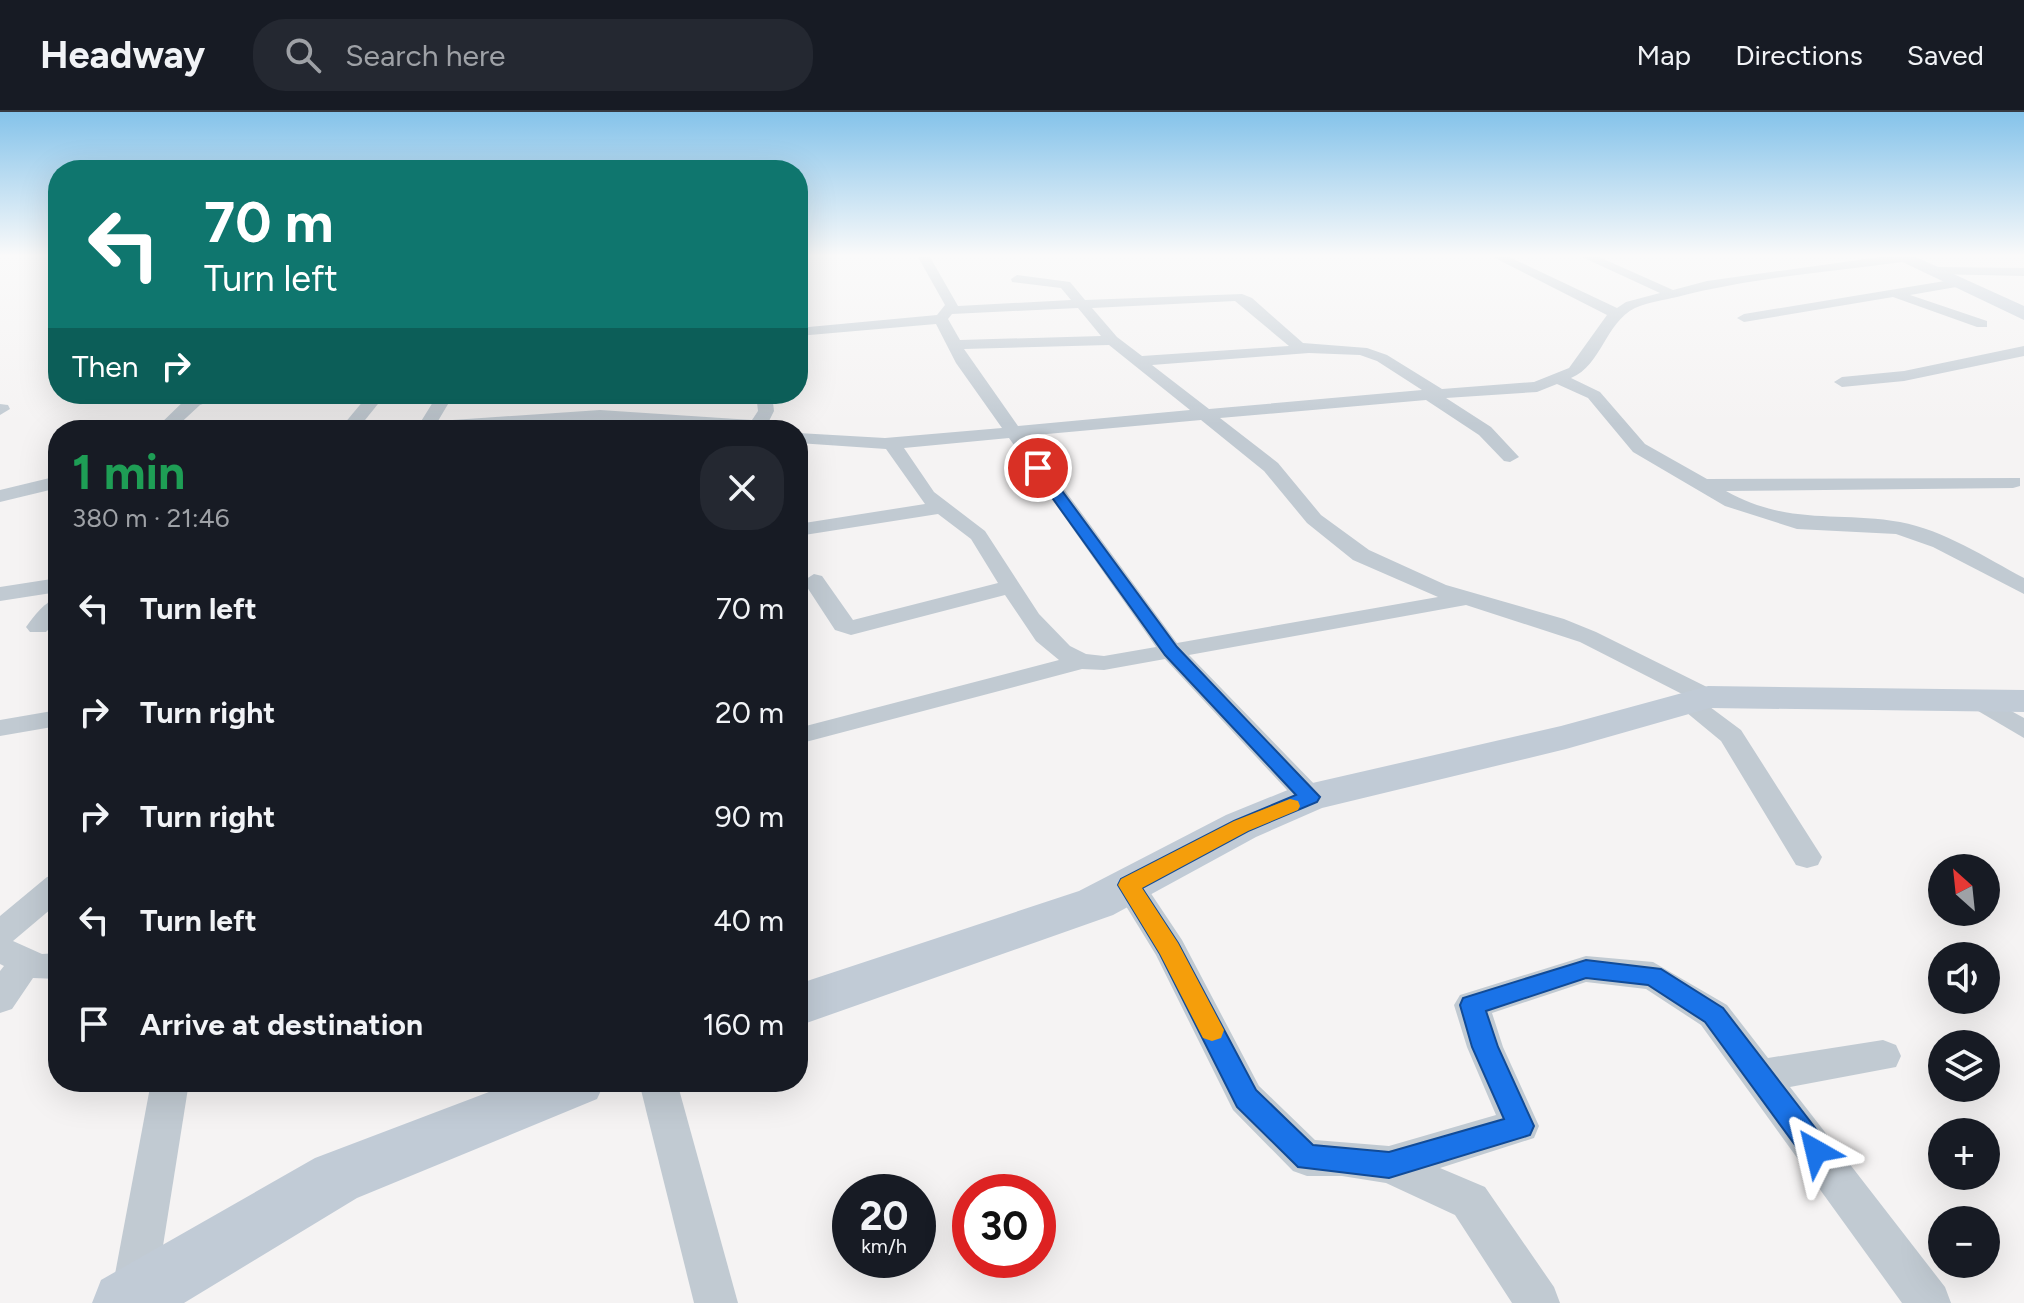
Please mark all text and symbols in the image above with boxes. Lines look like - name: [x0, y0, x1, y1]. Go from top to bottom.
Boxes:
- search box: [253, 19, 813, 91]
- text: Headway: [40, 32, 205, 78]
- icon: search: [281, 33, 325, 77]
- text: Search here: [345, 37, 505, 74]
- text: Map: [1637, 38, 1691, 72]
- text: Directions: [1735, 38, 1863, 72]
- text: Saved: [1907, 38, 1984, 72]
- text: 70 m: [204, 189, 334, 256]
- icon: left: [72, 192, 176, 296]
- text: Turn left: [204, 257, 338, 300]
- icon: right: [154, 344, 198, 388]
- text: Then: [72, 348, 138, 385]
- pin: [1004, 434, 1072, 502]
- text: 1 min: [72, 443, 185, 501]
- button: close: [700, 446, 784, 530]
- icon: arrive: [1016, 446, 1060, 490]
- text: 380 m · 21:46: [72, 502, 229, 534]
- icon: left: [72, 586, 116, 630]
- text: Turn left: [140, 590, 257, 627]
- text: 70 m: [716, 590, 784, 627]
- icon: right: [72, 690, 116, 734]
- text: Turn right: [140, 694, 275, 731]
- text: 20 m: [715, 694, 784, 731]
- icon: right: [72, 794, 116, 838]
- text: Turn right: [140, 798, 275, 835]
- text: 90 m: [715, 798, 784, 835]
- north arrow: [1928, 854, 2000, 926]
- map controls: [1928, 854, 2000, 1278]
- icon: left: [72, 898, 116, 942]
- text: Turn left: [140, 902, 257, 939]
- text: 40 m: [713, 902, 784, 939]
- button: sound: [1928, 942, 2000, 1014]
- icon: arrive: [72, 1002, 116, 1046]
- text: Arrive at destination: [140, 1006, 423, 1043]
- text: 160 m: [702, 1006, 784, 1043]
- button: layers: [1928, 1030, 2000, 1102]
- position arrow: [1774, 1109, 1858, 1193]
- button: +: [1928, 1118, 2000, 1190]
- speed limit sign: 30: [952, 1174, 1056, 1278]
- text: 20: [859, 1192, 909, 1240]
- button: −: [1928, 1206, 2000, 1278]
- text: km/h: [861, 1234, 907, 1258]

